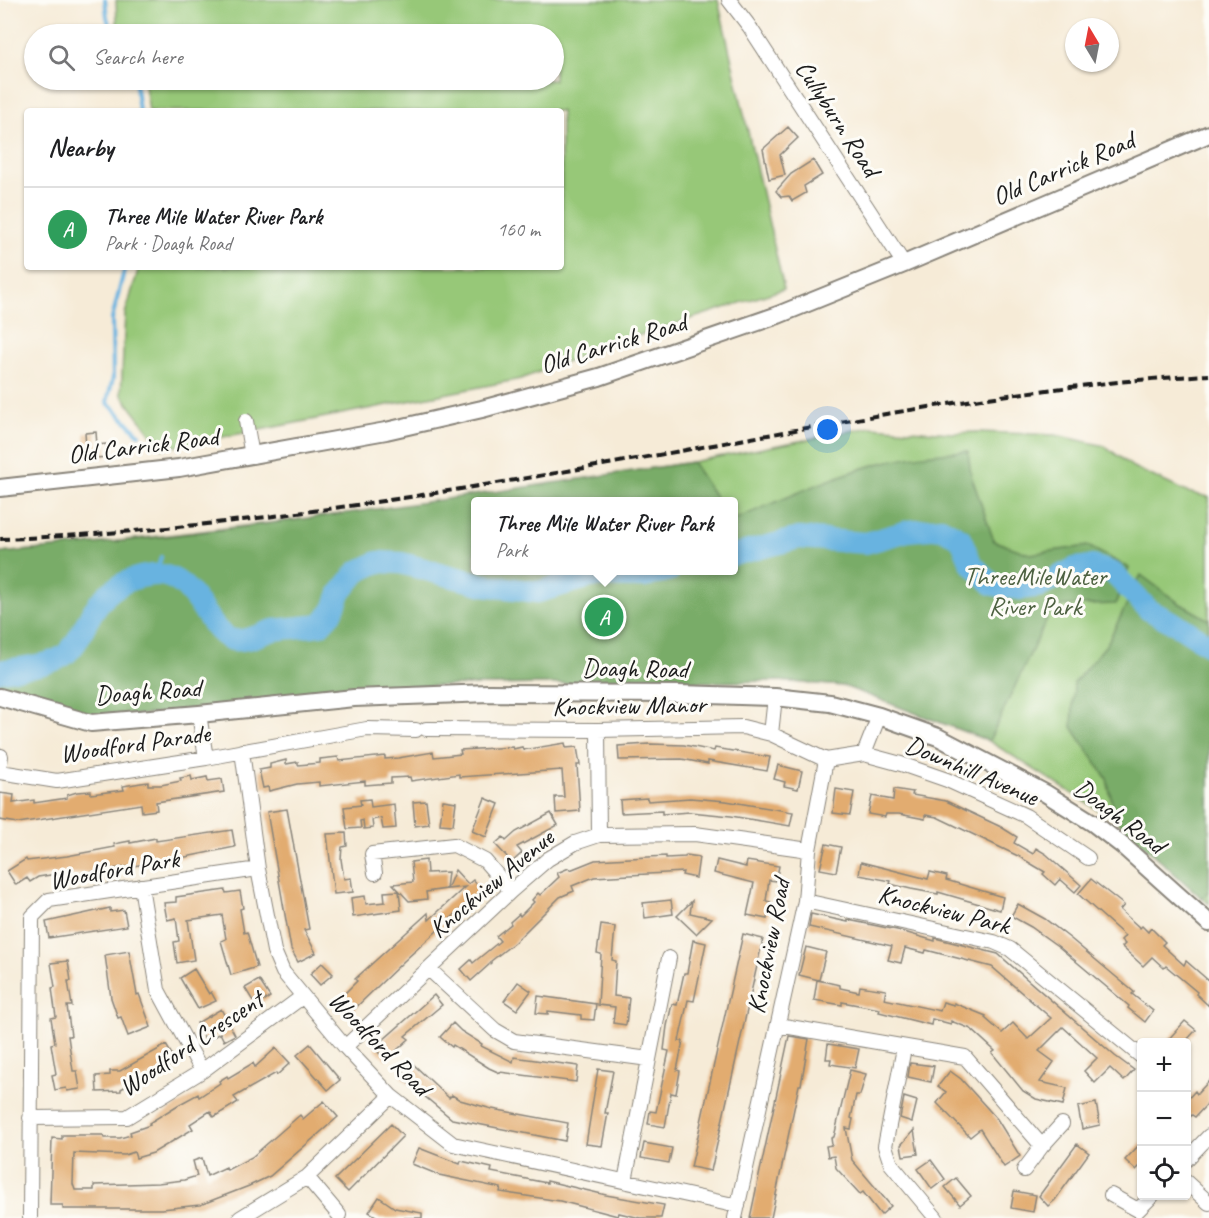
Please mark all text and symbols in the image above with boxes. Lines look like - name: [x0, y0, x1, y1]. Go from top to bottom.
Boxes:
- north arrow: [1065, 18, 1119, 72]
- search box: [24, 24, 564, 90]
- icon: search: [45, 41, 78, 74]
- text: Search here: [93, 43, 183, 71]
- street label: Cullyburn Road: [788, 54, 890, 186]
- street label: Old Carrick Road: [987, 122, 1143, 213]
- text: Nearby: [48, 131, 113, 164]
- text: Three Mile Water River Park: [105, 203, 322, 231]
- text: A: [62, 217, 73, 242]
- text: 160 m: [497, 217, 540, 242]
- text: Park · Doagh Road: [105, 231, 232, 256]
- street label: Old Carrick Road: [536, 305, 694, 381]
- your location: [813, 415, 842, 444]
- street label: Old Carrick Road: [66, 419, 224, 471]
- popup: [471, 497, 738, 575]
- text: Three Mile Water River Park: [496, 510, 713, 538]
- text: Park: [496, 538, 528, 563]
- park label: ThreeMileWater River Park: [964, 560, 1108, 623]
- pin: A: [584, 594, 624, 640]
- street label: Doagh Road: [582, 651, 692, 686]
- street label: Doagh Road: [94, 671, 206, 712]
- street label: Knockview Manor: [552, 688, 709, 723]
- street label: Woodford Parade: [58, 716, 214, 770]
- street label: Downhill Avenue: [901, 728, 1044, 814]
- street label: Doagh Road: [1067, 771, 1175, 864]
- street label: Knockview Avenue: [422, 821, 562, 945]
- street label: Woodford Park: [47, 841, 184, 897]
- street label: Knockview Road: [739, 872, 798, 1016]
- street label: Knockview Park: [875, 877, 1015, 942]
- street label: Woodford Crescent: [113, 981, 272, 1104]
- street label: Woodford Road: [321, 984, 440, 1106]
- map controls: [1137, 1038, 1191, 1200]
- button: +: [1137, 1038, 1191, 1092]
- button: −: [1137, 1092, 1191, 1146]
- button: locate: [1137, 1146, 1191, 1200]

